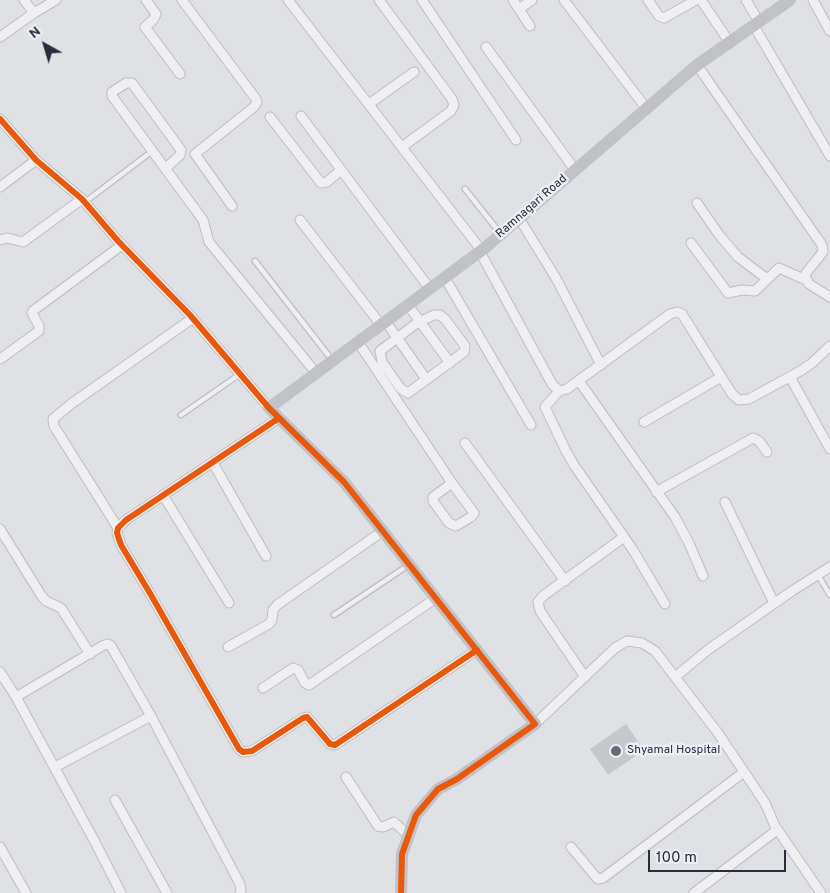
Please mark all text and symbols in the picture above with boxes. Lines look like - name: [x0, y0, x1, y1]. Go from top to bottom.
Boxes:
- north arrow: [20, 20, 70, 70]
- text: N: [26, 23, 45, 43]
- street label: Ramnagari Road: [493, 172, 571, 242]
- marker: Shyamal Hospital: [609, 744, 623, 758]
- place label: Shyamal Hospital: [627, 744, 720, 758]
- scale bar: [650, 840, 788, 872]
- text: 100 m: [656, 849, 697, 868]

